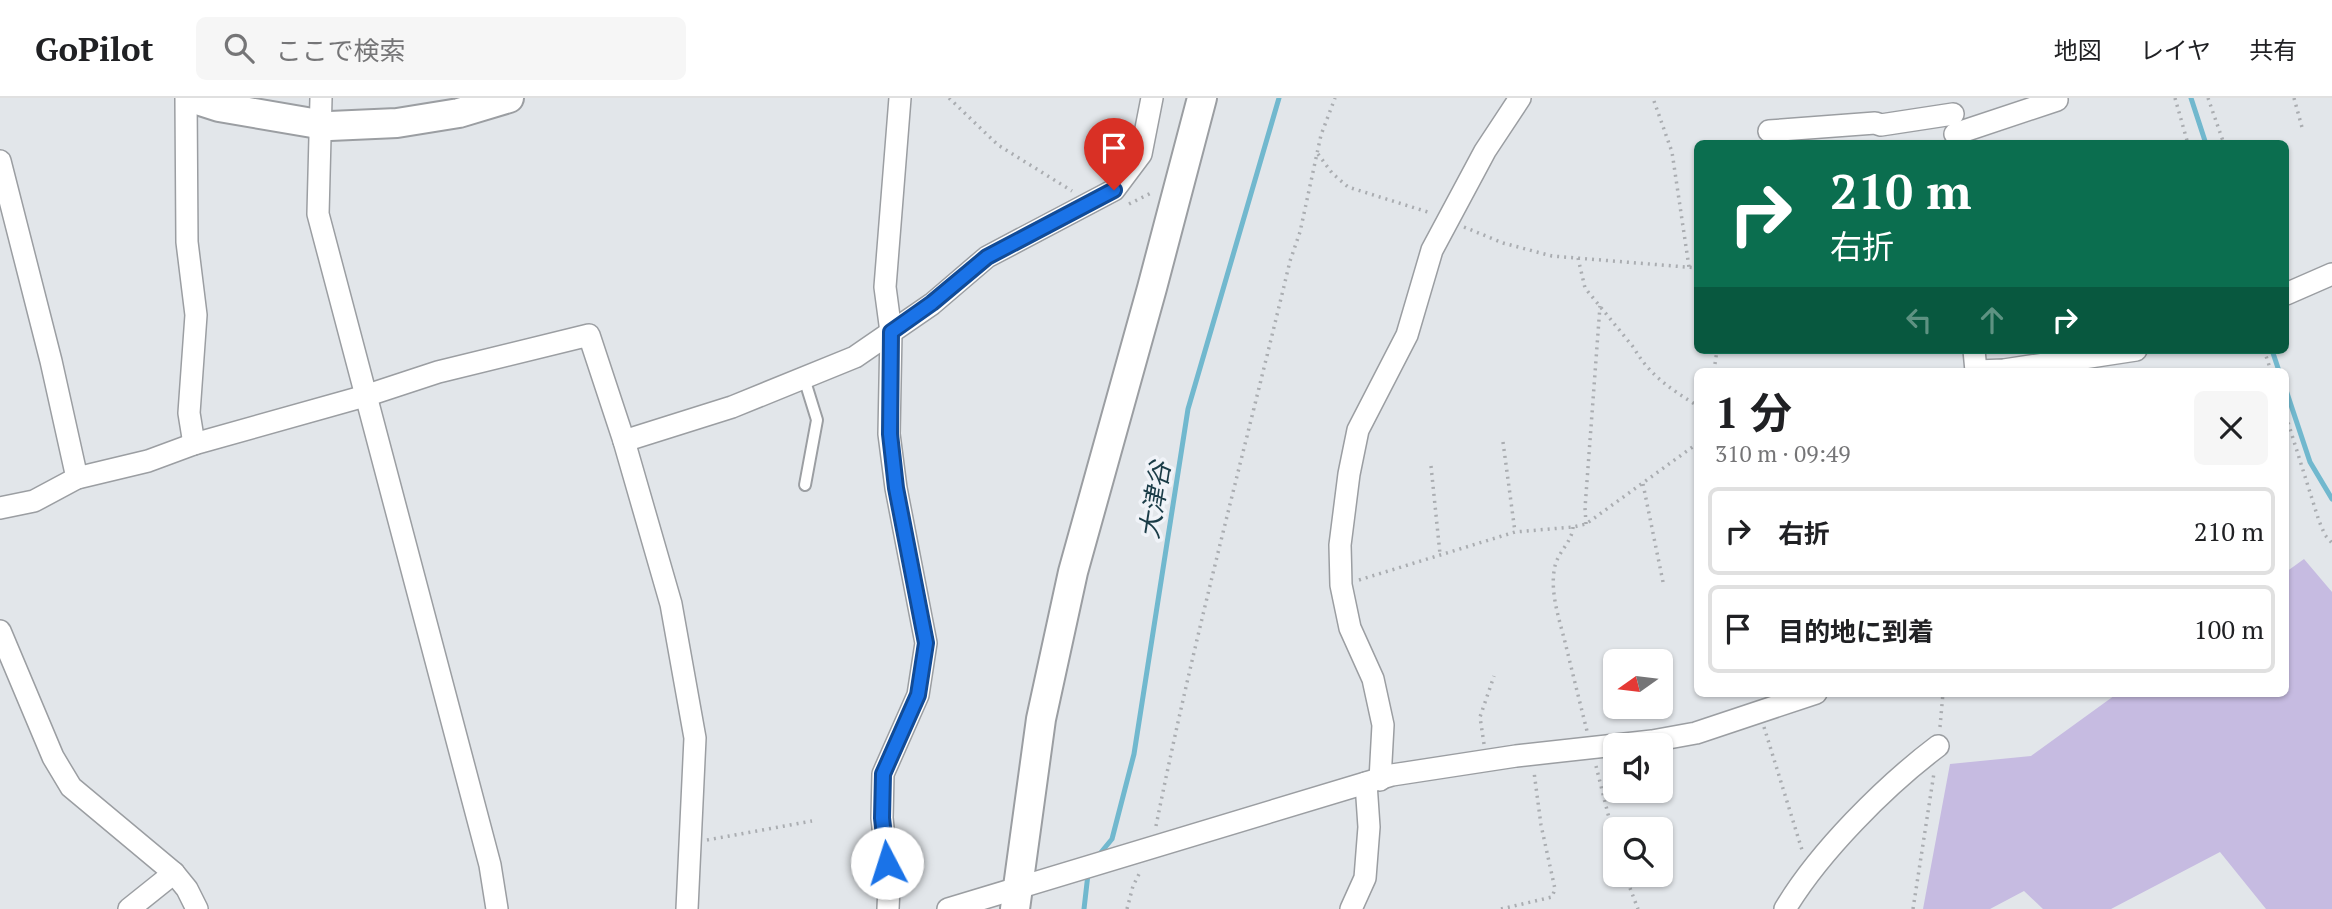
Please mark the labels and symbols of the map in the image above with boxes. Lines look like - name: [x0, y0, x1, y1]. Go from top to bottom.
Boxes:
- pin: [1084, 118, 1144, 190]
- water label: 大津谷: [1131, 457, 1177, 541]
- north arrow: [1603, 649, 1673, 719]
- position arrow: [850, 826, 924, 900]

